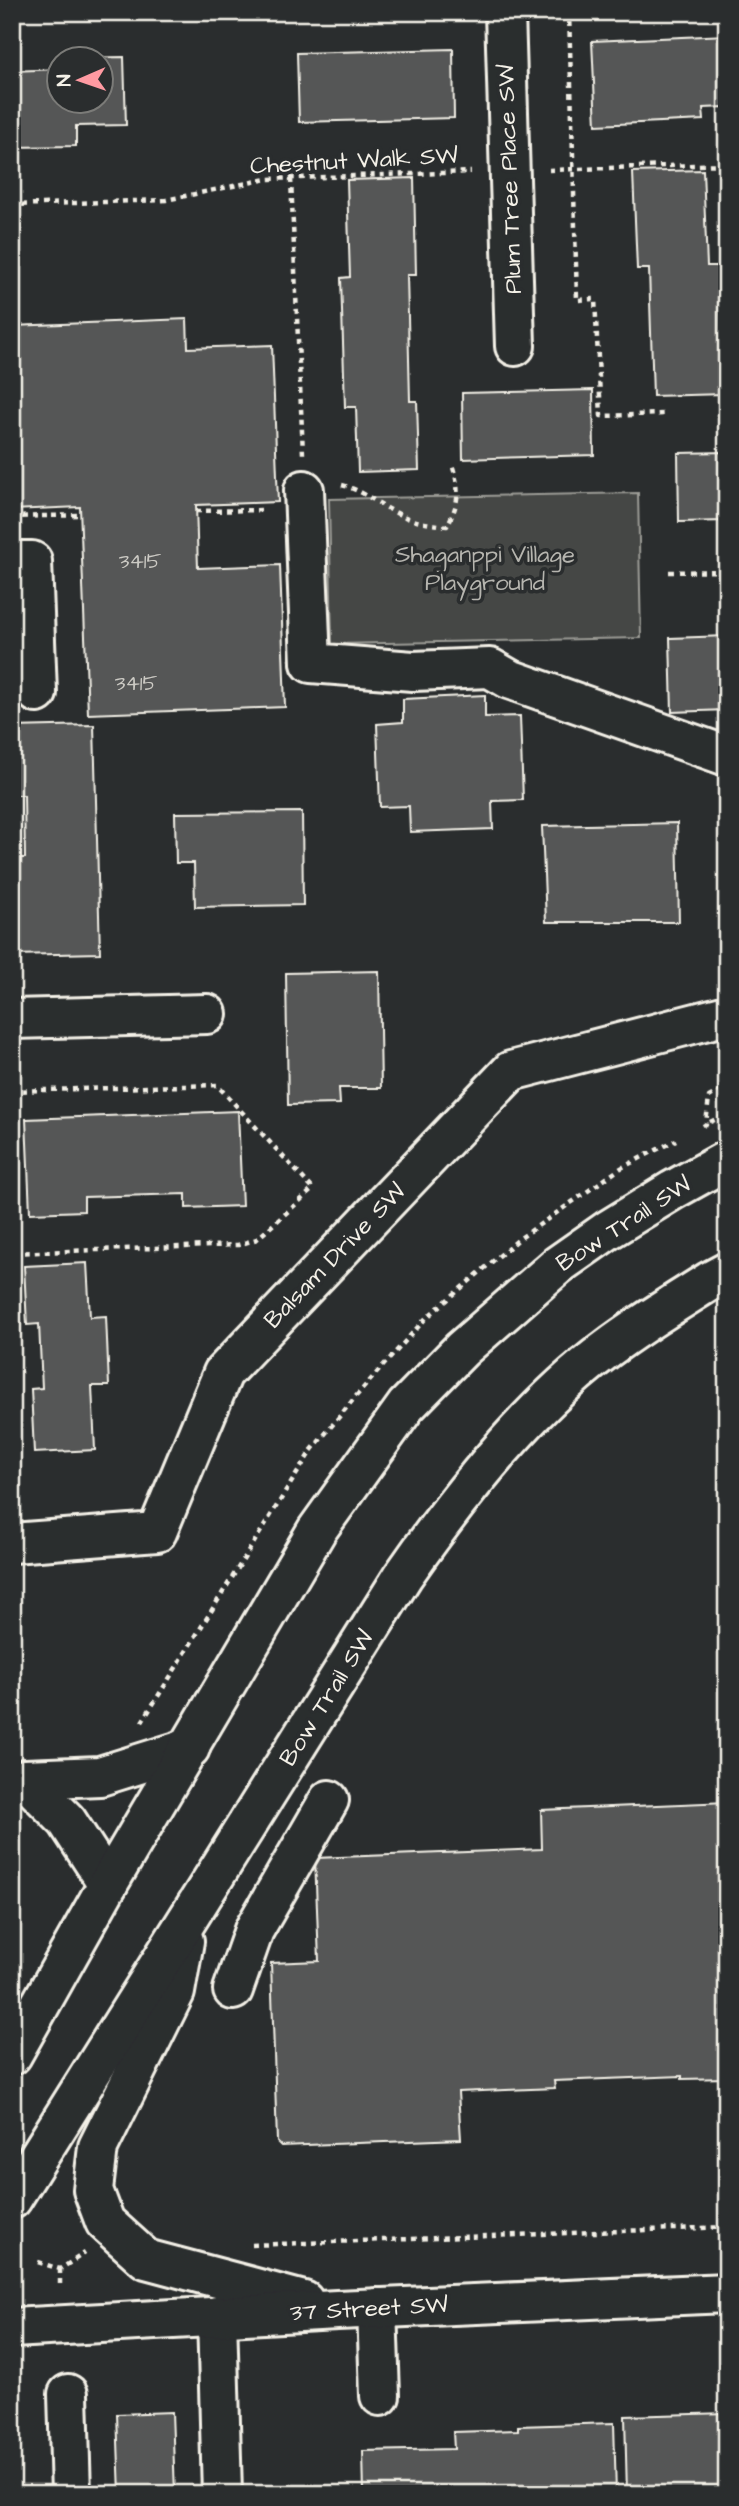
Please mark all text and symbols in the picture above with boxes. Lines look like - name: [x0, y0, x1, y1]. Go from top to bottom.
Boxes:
- north arrow: [46, 46, 116, 116]
- street label: Plum Tree Place SW: [489, 63, 531, 295]
- text: N: [51, 74, 78, 87]
- street label: Chestnut Walk SW: [249, 139, 459, 183]
- park label: Shaganppi Village Playground: [395, 538, 575, 601]
- house number: 3415: [119, 547, 161, 576]
- house number: 3415: [115, 669, 157, 698]
- street label: Bow Trail SW: [550, 1167, 699, 1280]
- street label: Balsam Drive SW: [256, 1175, 414, 1337]
- street label: Bow Trail SW: [272, 1623, 383, 1773]
- street label: 37 Street SW: [289, 2288, 449, 2330]

